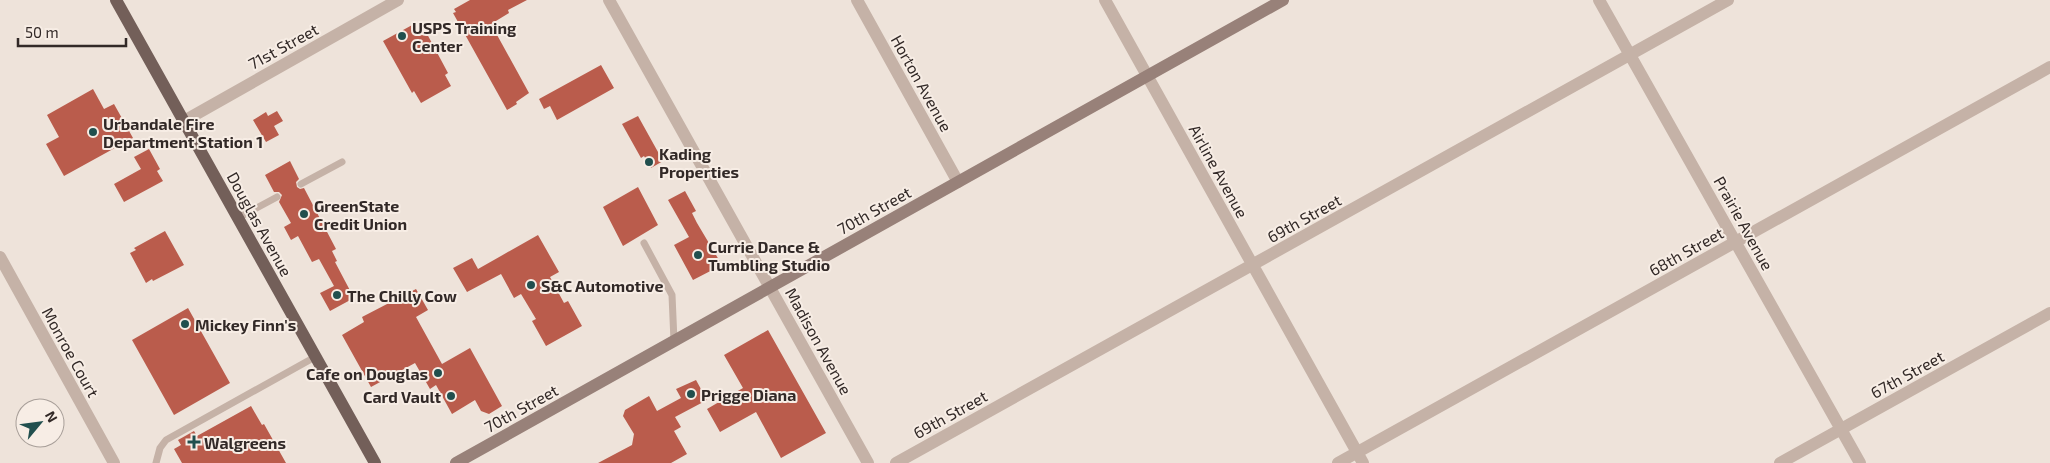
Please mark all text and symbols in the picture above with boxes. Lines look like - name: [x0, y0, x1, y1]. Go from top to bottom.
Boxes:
- scale bar: [18, 15, 125, 47]
- place label: USPS Training Center: [412, 18, 517, 55]
- street label: 71st Street: [245, 19, 321, 73]
- text: 50 m: [25, 23, 59, 41]
- marker: USPS Training Center: [396, 30, 408, 42]
- street label: Horton Avenue: [888, 31, 956, 135]
- place label: Urbandale Fire Department Station 1: [103, 114, 263, 151]
- street label: Airline Avenue: [1186, 121, 1252, 221]
- marker: Urbandale Fire Department Station 1: [87, 126, 99, 138]
- place label: Kading Properties: [659, 144, 739, 181]
- marker: Kading Properties: [643, 156, 655, 168]
- street label: Douglas Avenue: [224, 169, 296, 279]
- street label: Prairie Avenue: [1710, 173, 1778, 273]
- street label: 70th Street: [834, 182, 914, 238]
- street label: 69th Street: [1264, 190, 1344, 246]
- place label: GreenState Credit Union: [314, 196, 407, 233]
- marker: GreenState Credit Union: [298, 208, 310, 220]
- street label: 68th Street: [1645, 223, 1727, 279]
- place label: Currie Dance & Tumbling Studio: [708, 237, 830, 274]
- marker: Currie Dance & Tumbling Studio: [692, 249, 704, 261]
- place label: S&C Automotive: [541, 276, 663, 295]
- marker: S&C Automotive: [525, 279, 537, 291]
- street label: Madison Avenue: [782, 284, 856, 398]
- place label: The Chilly Cow: [347, 286, 457, 306]
- marker: The Chilly Cow: [331, 289, 343, 301]
- street label: Monroe Court: [39, 304, 103, 400]
- place label: Mickey Finn's: [195, 315, 296, 335]
- marker: Mickey Finn's: [179, 318, 191, 330]
- street label: 67th Street: [1867, 346, 1947, 402]
- place label: Cafe on Douglas: [306, 364, 428, 383]
- marker: Cafe on Douglas: [432, 367, 444, 379]
- street label: 70th Street: [481, 380, 561, 436]
- place label: Prigge Diana: [701, 385, 796, 404]
- street label: 69th Street: [910, 386, 990, 442]
- place label: Card Vault: [363, 387, 441, 406]
- marker: Prigge Diana: [685, 388, 697, 400]
- marker: Card Vault: [445, 390, 457, 402]
- north arrow: [15, 398, 65, 448]
- text: N: [42, 408, 62, 425]
- place label: Walgreens: [204, 433, 286, 452]
- marker: Walgreens: [188, 436, 200, 448]

